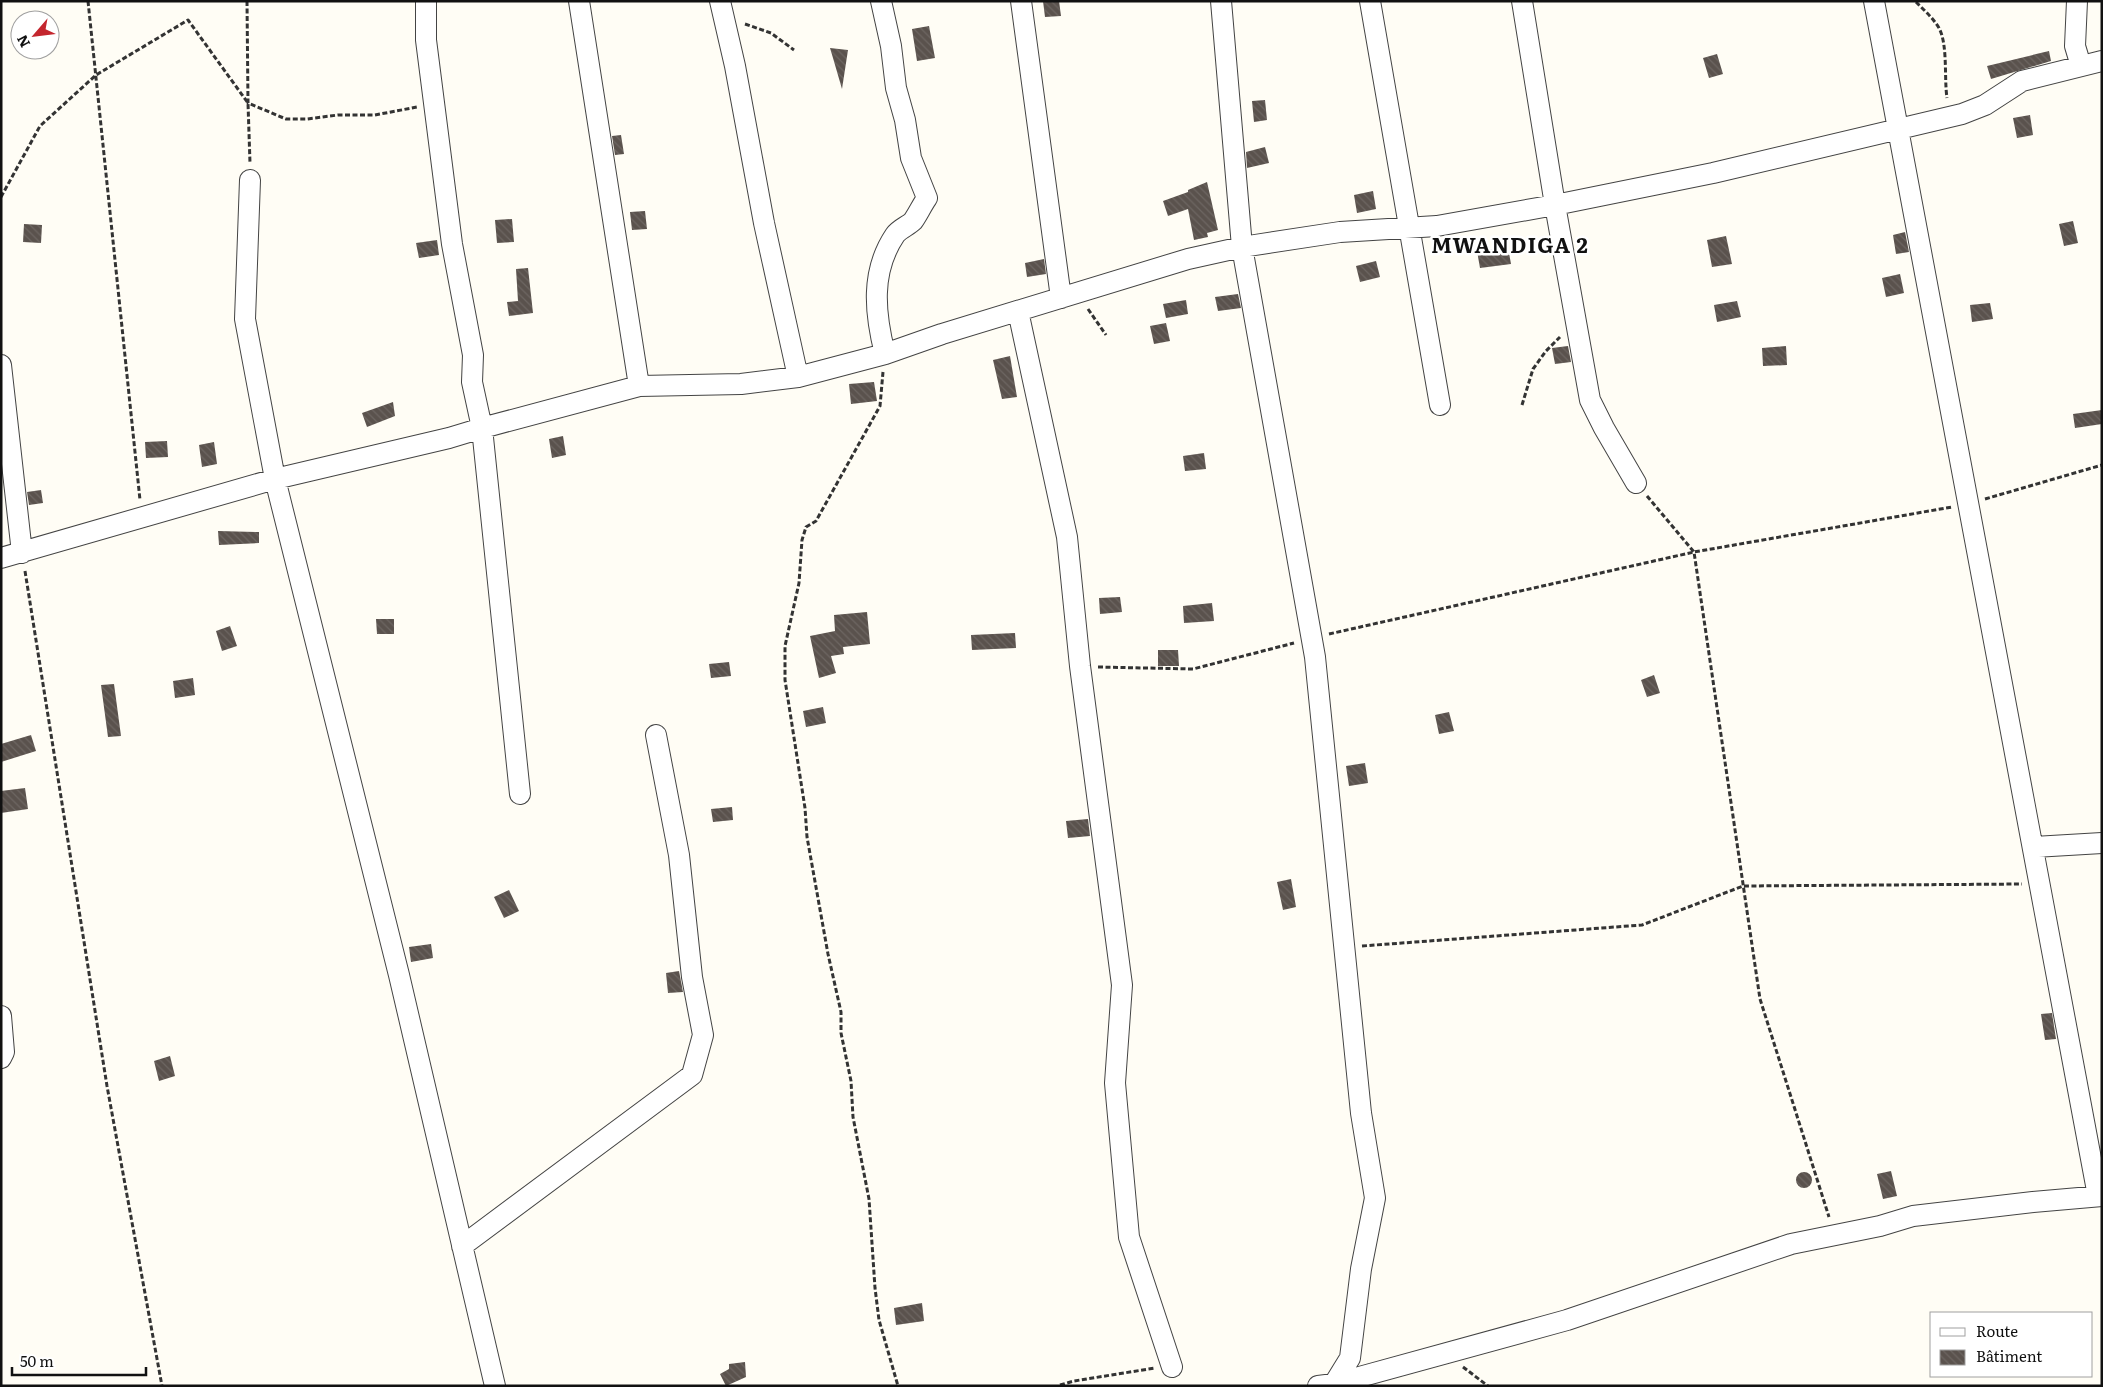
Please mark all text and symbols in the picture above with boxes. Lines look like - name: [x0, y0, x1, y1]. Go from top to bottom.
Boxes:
- north arrow: [10, 10, 60, 60]
- text: N: [11, 31, 34, 51]
- district label: MWANDIGA 2: [1431, 228, 1589, 259]
- legend: [1930, 1312, 2093, 1377]
- text: Route: [1976, 1319, 2018, 1342]
- scale bar: [12, 1344, 146, 1376]
- text: Bâtiment: [1976, 1344, 2042, 1367]
- text: 50 m: [20, 1349, 54, 1372]

